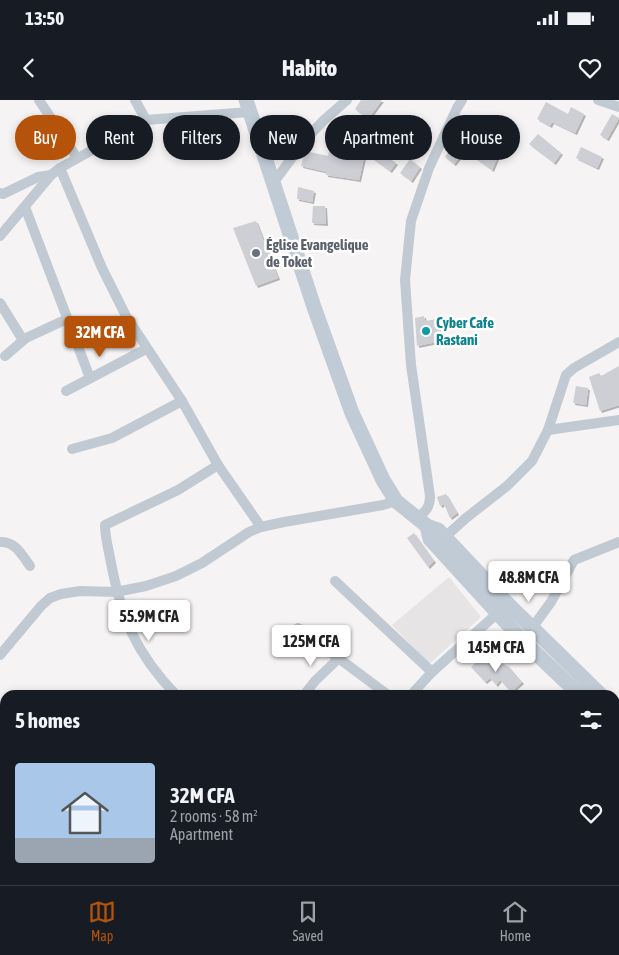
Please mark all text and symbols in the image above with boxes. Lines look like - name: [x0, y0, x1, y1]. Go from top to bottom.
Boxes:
- text: 13:50: [25, 7, 64, 29]
- icon: back: [15, 54, 43, 82]
- icon: heart: [576, 54, 604, 82]
- text: Habito: [282, 55, 337, 81]
- chip: Buy: [15, 115, 76, 160]
- chip: Rent: [86, 115, 153, 160]
- chip: Filters: [163, 115, 240, 160]
- chip: New: [250, 115, 315, 160]
- chip: Apartment: [325, 115, 432, 160]
- chip: House: [442, 115, 520, 160]
- place label: Église Evangelique de Toket: [266, 236, 369, 270]
- marker: Église Evangelique de Toket: [250, 247, 262, 259]
- place label: Cyber Cafe Rastani: [436, 314, 494, 348]
- pin: 32M CFA: [54, 316, 146, 358]
- text: 32M CFA: [75, 323, 125, 341]
- marker: Cyber Cafe Rastani: [420, 325, 432, 337]
- pin: 48.8M CFA: [472, 560, 586, 603]
- text: 48.8M CFA: [499, 568, 559, 586]
- pin: 55.9M CFA: [92, 600, 206, 642]
- text: 55.9M CFA: [119, 607, 179, 625]
- pin: 125M CFA: [259, 624, 363, 667]
- pin: 145M CFA: [444, 630, 548, 673]
- text: 125M CFA: [283, 632, 339, 650]
- text: 145M CFA: [468, 638, 524, 656]
- icon: filters: [577, 706, 605, 734]
- text: 5 homes: [15, 708, 80, 732]
- icon: home: [55, 783, 115, 843]
- text: 32M CFA: [170, 783, 234, 807]
- icon: heart: [577, 799, 605, 827]
- text: 2 rooms · 58 m²: [170, 807, 258, 825]
- text: Apartment: [170, 825, 233, 843]
- tab: Map: [88, 898, 116, 944]
- tab: Saved: [292, 898, 323, 944]
- tab: Home: [500, 898, 531, 944]

